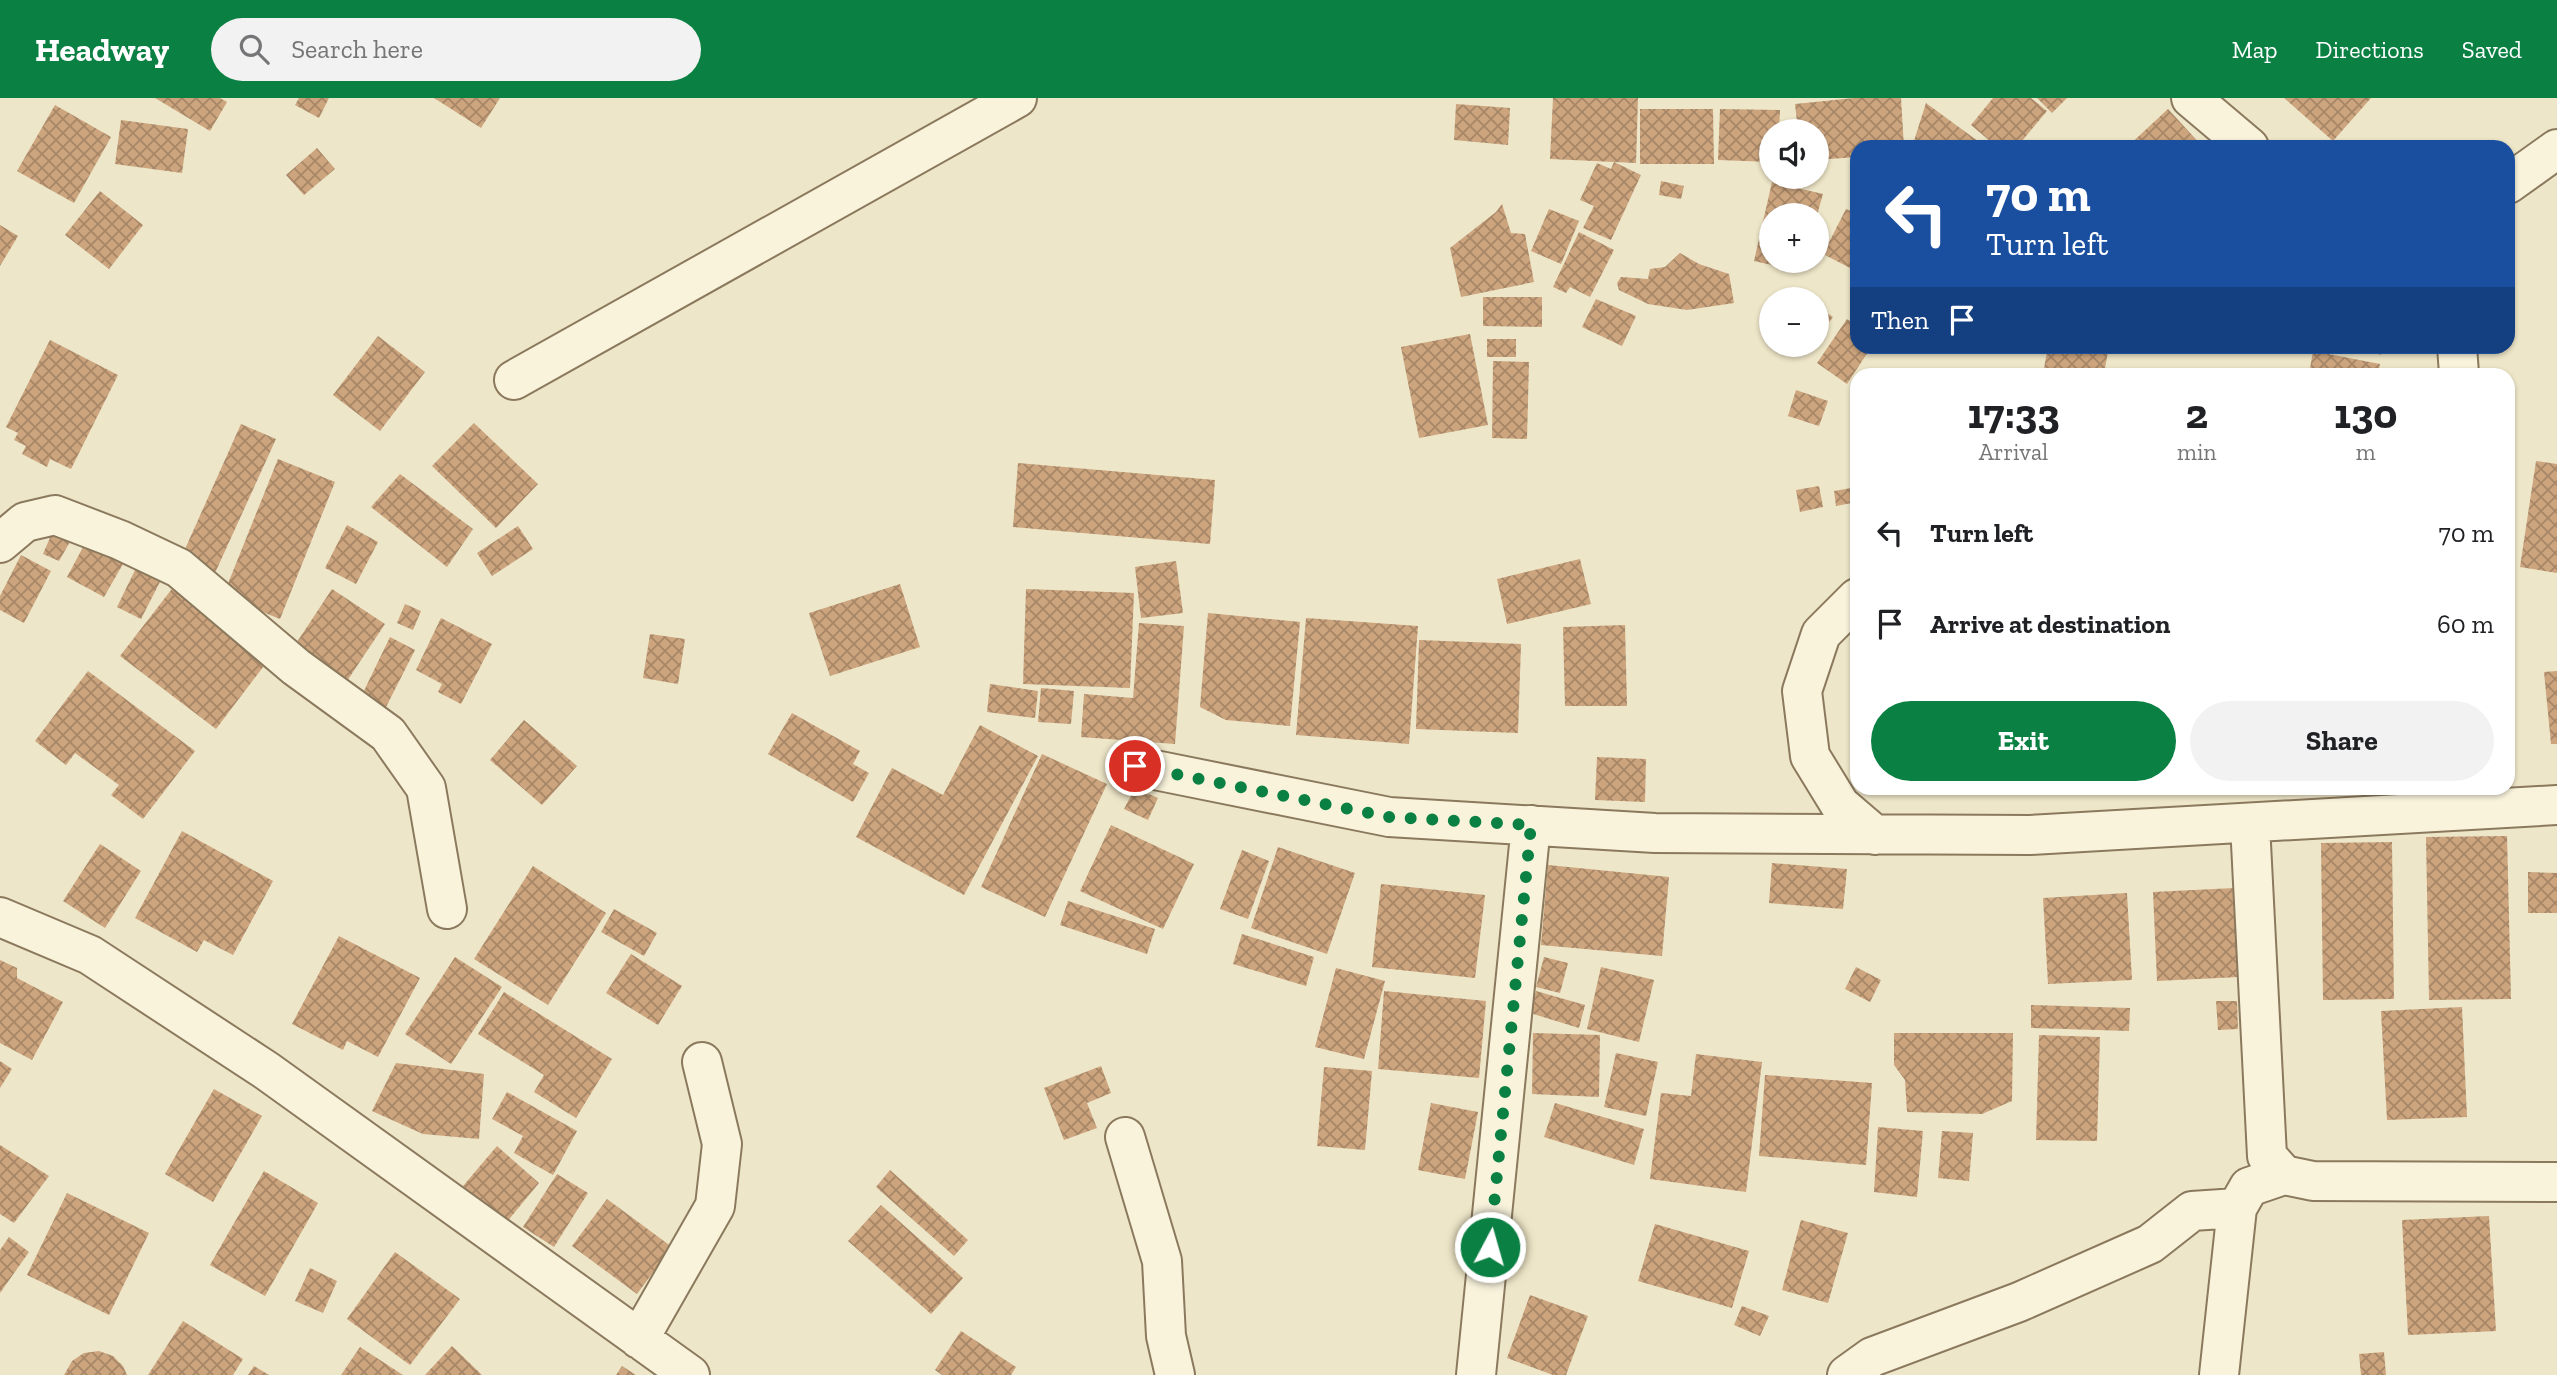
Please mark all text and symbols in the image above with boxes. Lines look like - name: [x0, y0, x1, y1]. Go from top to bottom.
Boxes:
- search box: [211, 18, 701, 81]
- text: Headway: [35, 30, 169, 69]
- icon: search: [235, 30, 273, 68]
- text: Search here: [291, 33, 423, 65]
- text: Map: [2232, 35, 2278, 64]
- text: Directions: [2316, 35, 2424, 64]
- text: Saved: [2462, 35, 2522, 64]
- map controls: [1759, 119, 1829, 357]
- button: sound: [1759, 119, 1829, 189]
- text: 70 m: [1986, 165, 2091, 224]
- icon: left: [1871, 168, 1962, 259]
- button: +: [1759, 203, 1829, 273]
- text: Turn left: [1986, 225, 2108, 263]
- button: −: [1759, 287, 1829, 357]
- icon: arrive: [1943, 301, 1981, 339]
- text: Then: [1871, 304, 1929, 336]
- text: 17:33: [1967, 388, 2060, 439]
- text: 2: [2186, 388, 2208, 439]
- text: 130: [2334, 388, 2398, 439]
- text: Arrival: [1979, 438, 2048, 466]
- text: min: [2177, 438, 2217, 466]
- text: m: [2356, 438, 2376, 466]
- icon: left: [1871, 514, 1909, 552]
- text: Turn left: [1930, 517, 2033, 549]
- text: 70 m: [2438, 517, 2494, 549]
- icon: arrive: [1871, 605, 1909, 643]
- text: Arrive at destination: [1930, 608, 2170, 640]
- text: 60 m: [2437, 608, 2494, 640]
- button: Exit: [1871, 701, 2176, 781]
- button: Share: [2190, 701, 2494, 781]
- pin: [1105, 736, 1165, 796]
- icon: arrive: [1116, 747, 1154, 785]
- position arrow: [1453, 1210, 1527, 1284]

